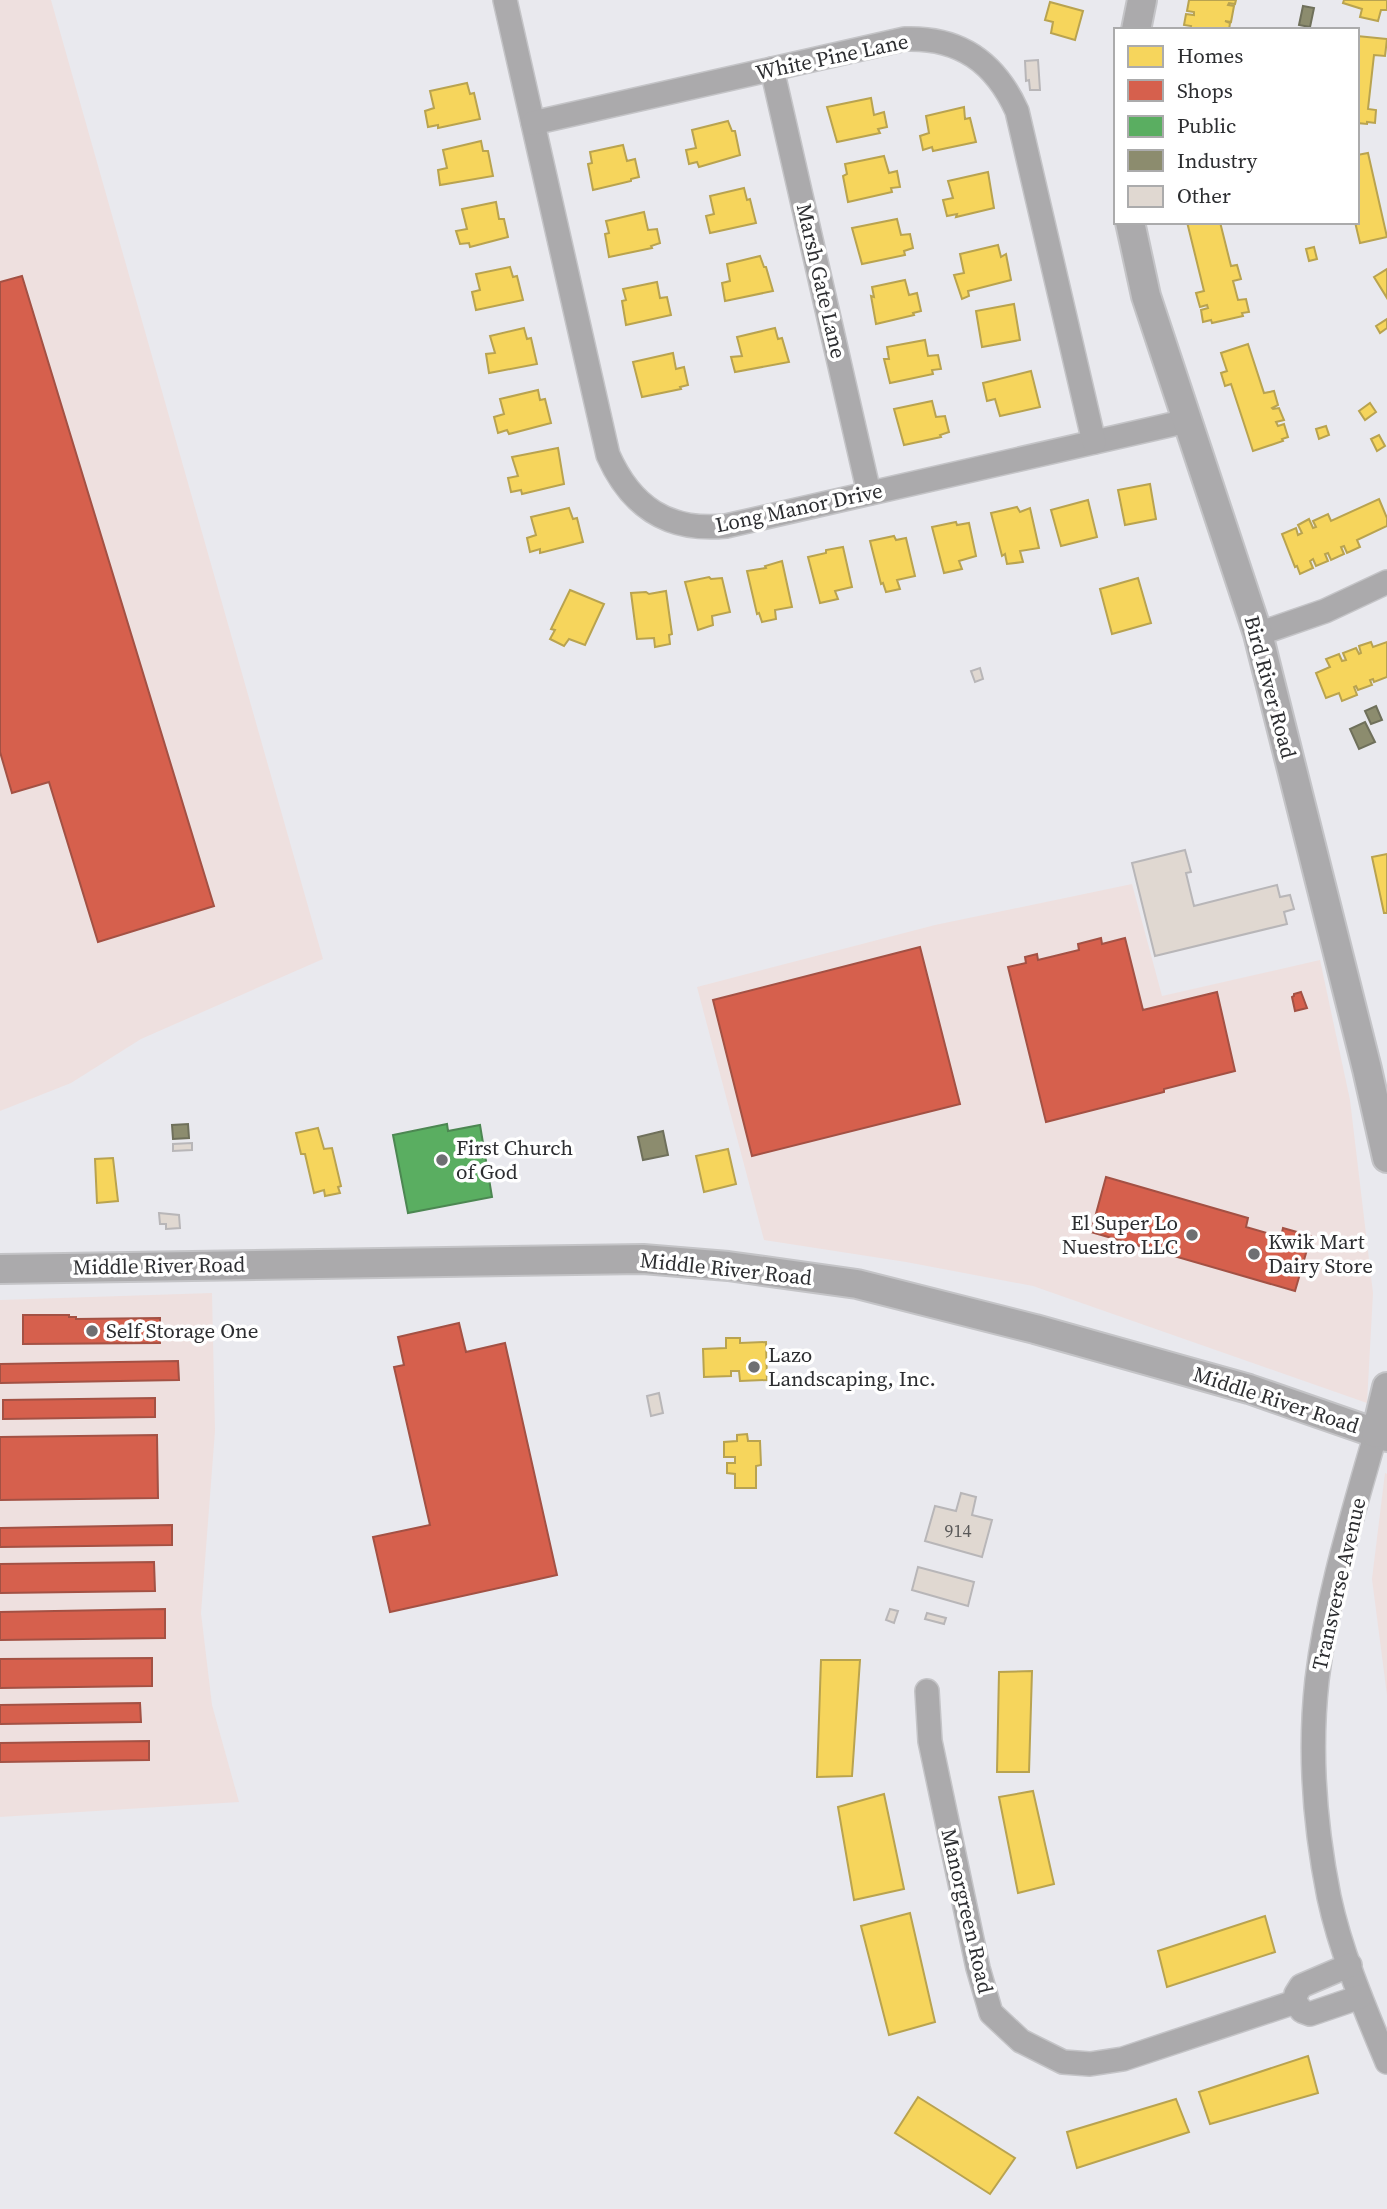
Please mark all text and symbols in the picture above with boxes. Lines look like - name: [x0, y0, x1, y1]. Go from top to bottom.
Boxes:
- street label: White Pine Lane: [753, 26, 911, 87]
- legend: [1114, 28, 1359, 224]
- text: Homes: [1177, 41, 1243, 70]
- text: Shops: [1177, 76, 1233, 105]
- text: Public: [1177, 111, 1236, 140]
- text: Industry: [1177, 146, 1257, 175]
- text: Other: [1177, 181, 1231, 210]
- street label: Marsh Gate Lane: [790, 201, 853, 361]
- street label: Long Manor Drive: [713, 476, 885, 539]
- street label: Bird River Road: [1237, 612, 1304, 762]
- place label: First Church of God: [456, 1133, 573, 1186]
- marker: First Church of God: [434, 1152, 450, 1168]
- place label: El Super Lo Nuestro LLC: [1062, 1208, 1178, 1261]
- marker: El Super Lo Nuestro LLC: [1184, 1227, 1200, 1243]
- place label: Kwik Mart Dairy Store: [1268, 1227, 1373, 1280]
- street label: Middle River Road: [639, 1245, 814, 1292]
- marker: Kwik Mart Dairy Store: [1246, 1246, 1262, 1262]
- street label: Middle River Road: [72, 1249, 246, 1282]
- place label: Self Storage One: [106, 1316, 258, 1345]
- marker: Self Storage One: [84, 1323, 100, 1339]
- place label: Lazo Landscaping, Inc.: [768, 1340, 936, 1393]
- marker: Lazo Landscaping, Inc.: [746, 1359, 762, 1375]
- street label: Middle River Road: [1190, 1359, 1363, 1440]
- street label: Transverse Avenue: [1305, 1495, 1372, 1673]
- house number: 914: [945, 1518, 972, 1543]
- street label: Manorgreen Road: [934, 1826, 1001, 1996]

